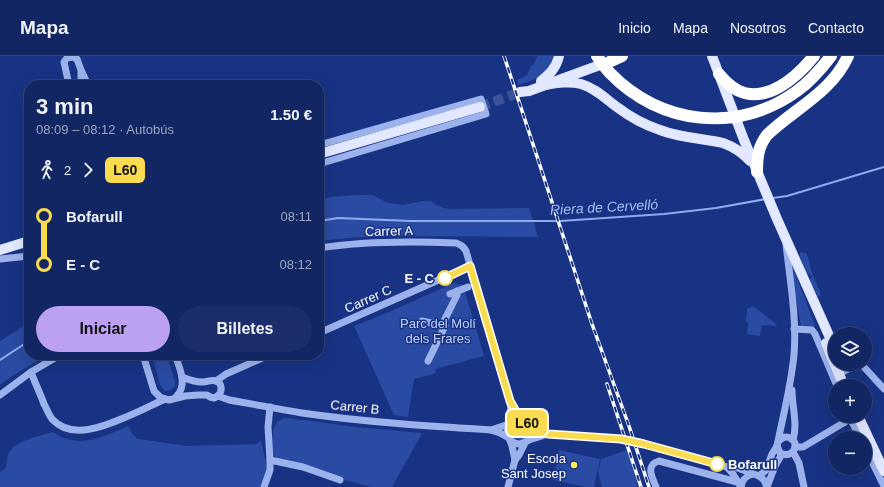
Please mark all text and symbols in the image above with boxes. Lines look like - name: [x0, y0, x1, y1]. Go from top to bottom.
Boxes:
- text: Mapa: [20, 17, 69, 38]
- text: Inicio: [618, 20, 651, 36]
- text: Mapa: [673, 20, 708, 36]
- text: Nosotros: [730, 20, 786, 36]
- text: Contacto: [808, 20, 864, 36]
- text: 3 min: [36, 94, 93, 119]
- text: 1.50 €: [270, 106, 312, 123]
- text: 08:09 – 08:12 · Autobús: [36, 122, 174, 137]
- icon: walk: [36, 159, 58, 181]
- icon: forward: [77, 159, 99, 181]
- text: L60: [113, 162, 137, 178]
- text: 2: [64, 163, 71, 178]
- water label: Riera de Cervelló: [550, 196, 659, 218]
- text: Bofarull: [66, 208, 123, 225]
- text: 08:11: [280, 209, 312, 224]
- street label: Carrer A: [365, 223, 414, 239]
- text: E - C: [66, 256, 100, 273]
- text: 08:12: [279, 257, 312, 272]
- marker: E - C: [437, 270, 453, 286]
- place label: E - C: [404, 271, 435, 286]
- street label: Carrer C: [342, 282, 394, 316]
- button: Iniciar: [36, 306, 170, 352]
- button: Billetes: [178, 306, 312, 352]
- park label: Parc del Molí dels Frares: [400, 316, 476, 346]
- map controls: [828, 327, 872, 475]
- button: layers: [828, 327, 872, 371]
- button: +: [828, 379, 872, 423]
- street label: Carrer B: [330, 397, 380, 417]
- line badge: L60: [504, 410, 550, 436]
- text: L60: [515, 415, 539, 431]
- button: −: [828, 431, 872, 475]
- place label: Escola Sant Josep: [501, 451, 567, 481]
- marker: Bofarull: [709, 456, 725, 472]
- place label: Bofarull: [728, 457, 777, 472]
- marker: Escola Sant Josep: [569, 460, 579, 470]

